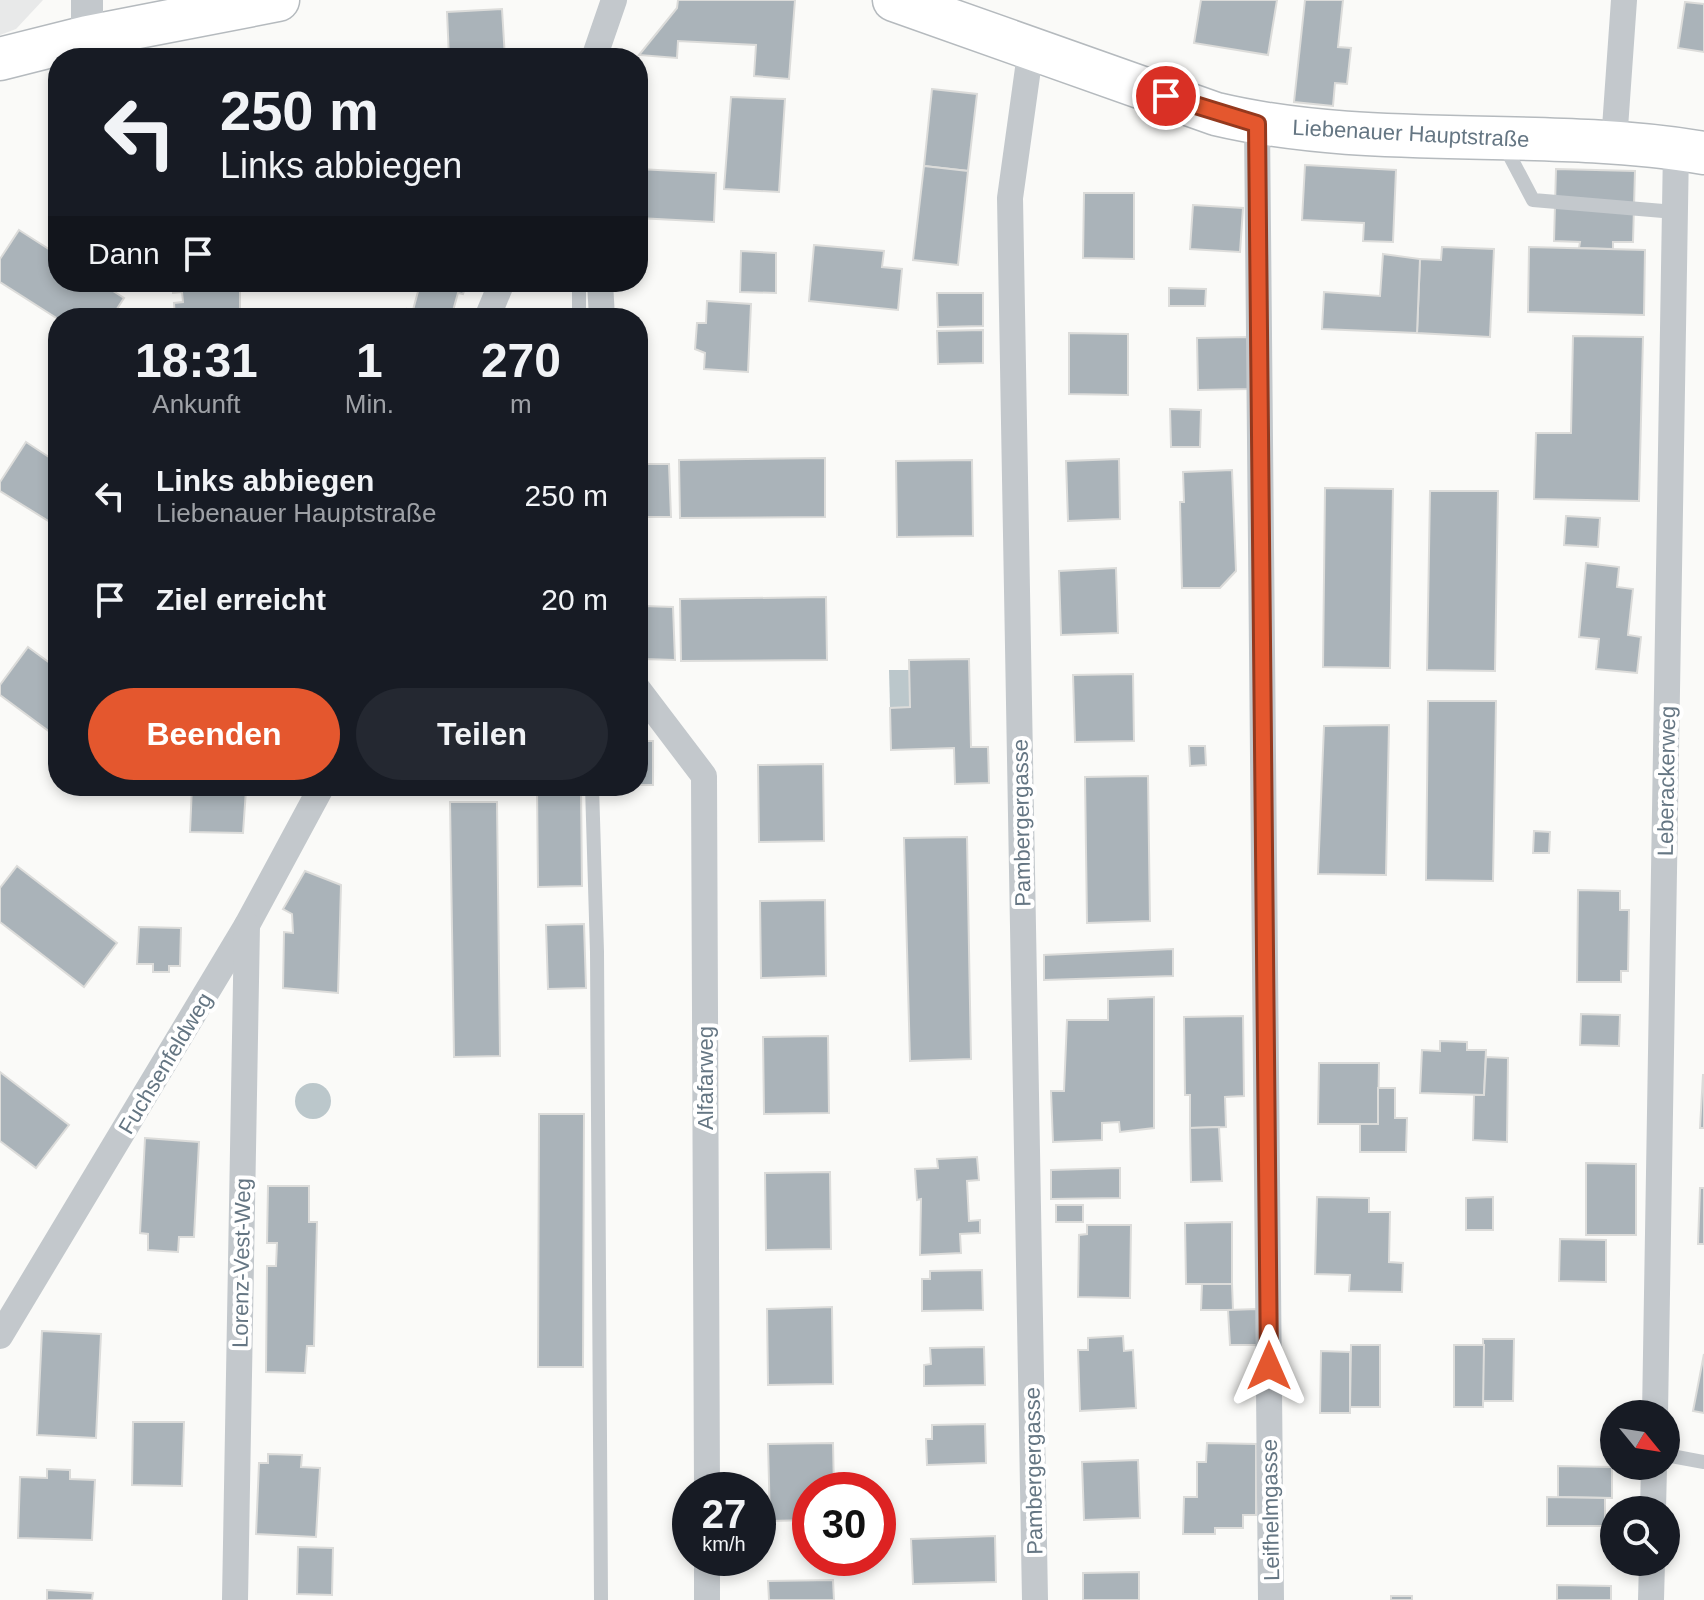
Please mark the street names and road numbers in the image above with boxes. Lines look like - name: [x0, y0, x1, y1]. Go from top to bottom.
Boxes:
- street label: Liebenauer Hauptstraße: [1292, 115, 1530, 152]
- street label: Leberackerweg: [1653, 706, 1680, 856]
- street label: Pambergergasse: [1008, 739, 1035, 907]
- street label: Fuchsenfeldweg: [113, 988, 217, 1138]
- street label: Alfafarweg: [693, 1026, 718, 1130]
- street label: Lorenz-Vest-Weg: [228, 1178, 255, 1348]
- street label: Pambergergasse: [1020, 1387, 1047, 1555]
- street label: Leifhelmgasse: [1257, 1439, 1284, 1581]

